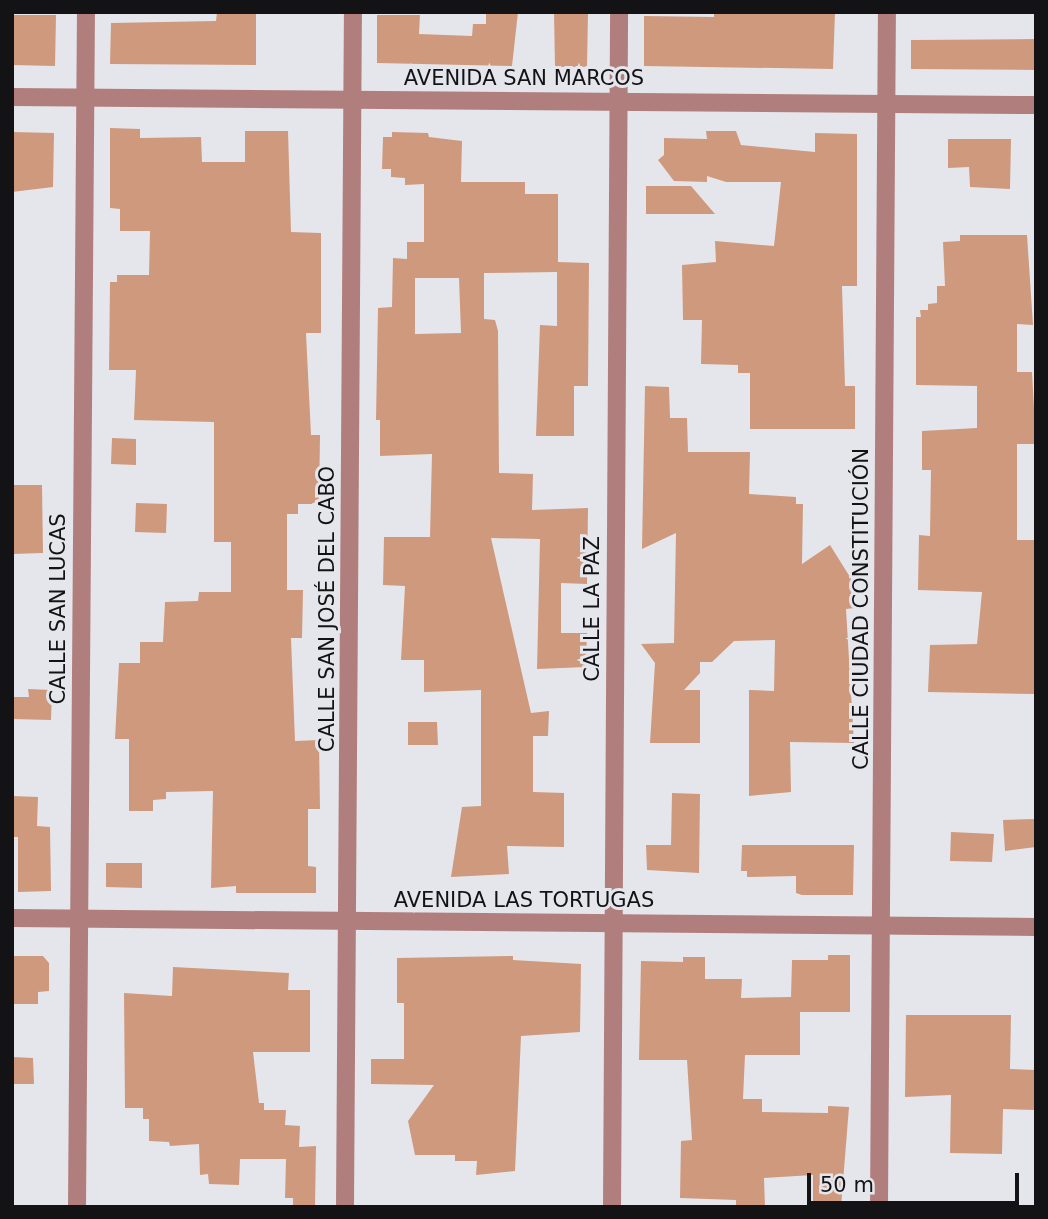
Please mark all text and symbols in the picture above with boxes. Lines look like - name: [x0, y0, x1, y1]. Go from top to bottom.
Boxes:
- street label: AVENIDA SAN MARCOS: [404, 65, 644, 91]
- street label: CALLE CIUDAD CONSTITUCIÓN: [848, 448, 874, 770]
- street label: CALLE SAN JOSÉ DEL CABO: [314, 466, 340, 752]
- street label: CALLE SAN LUCAS: [45, 513, 71, 705]
- street label: CALLE LA PAZ: [579, 536, 605, 682]
- street label: AVENIDA LAS TORTUGAS: [394, 887, 654, 913]
- scale bar: [810, 1160, 1022, 1204]
- text: 50 m: [820, 1173, 874, 1197]

